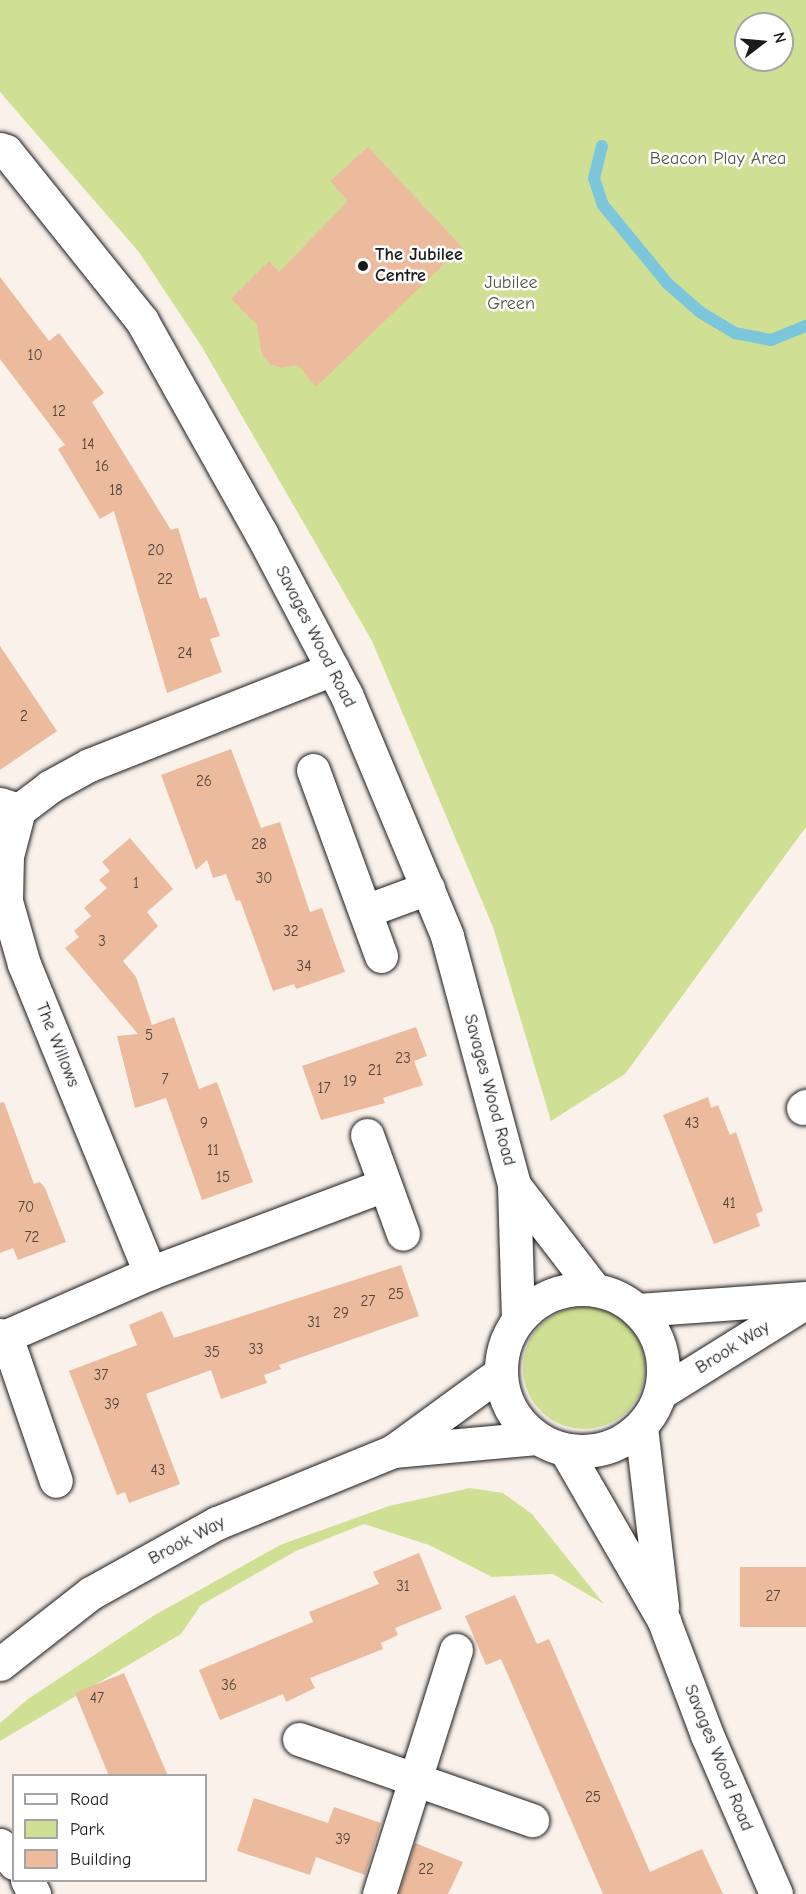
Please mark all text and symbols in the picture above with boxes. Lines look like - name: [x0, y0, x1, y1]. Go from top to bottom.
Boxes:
- north arrow: [734, 12, 794, 72]
- text: N: [769, 30, 789, 45]
- park label: Beacon Play Area: [650, 148, 786, 170]
- place label: The Jubilee Centre: [375, 245, 463, 288]
- marker: The Jubilee Centre: [356, 259, 370, 273]
- park label: Jubilee Green: [484, 273, 538, 316]
- house number: 10: [27, 347, 43, 365]
- house number: 12: [52, 403, 66, 421]
- house number: 14: [81, 436, 95, 454]
- house number: 16: [95, 458, 109, 476]
- house number: 18: [109, 482, 123, 500]
- house number: 20: [148, 542, 164, 560]
- street label: Savages Wood Road: [270, 563, 360, 711]
- house number: 22: [157, 571, 173, 589]
- house number: 24: [177, 645, 193, 663]
- house number: 2: [20, 708, 28, 726]
- house number: 26: [196, 773, 212, 791]
- house number: 28: [251, 836, 267, 854]
- house number: 30: [256, 870, 272, 888]
- house number: 1: [133, 875, 139, 893]
- house number: 32: [283, 923, 299, 941]
- house number: 3: [98, 933, 106, 951]
- house number: 34: [297, 958, 311, 976]
- street label: The Willows: [30, 1000, 84, 1090]
- street label: Savages Wood Road: [458, 1012, 520, 1168]
- house number: 5: [145, 1027, 153, 1045]
- house number: 23: [395, 1050, 411, 1068]
- house number: 21: [368, 1062, 382, 1080]
- house number: 7: [161, 1071, 169, 1089]
- house number: 19: [343, 1073, 357, 1091]
- house number: 17: [317, 1080, 331, 1098]
- house number: 9: [200, 1115, 208, 1133]
- house number: 43: [685, 1115, 699, 1133]
- house number: 11: [207, 1142, 219, 1160]
- house number: 15: [216, 1169, 230, 1187]
- house number: 41: [722, 1195, 736, 1213]
- house number: 70: [18, 1199, 34, 1217]
- house number: 72: [25, 1229, 39, 1247]
- house number: 25: [388, 1286, 404, 1304]
- house number: 27: [361, 1293, 375, 1311]
- house number: 29: [333, 1305, 349, 1323]
- house number: 31: [307, 1314, 321, 1332]
- street label: Brook Way: [692, 1317, 774, 1379]
- house number: 33: [248, 1341, 264, 1359]
- house number: 35: [204, 1344, 220, 1362]
- house number: 37: [94, 1367, 108, 1385]
- house number: 39: [104, 1396, 120, 1414]
- house number: 43: [151, 1462, 165, 1480]
- street label: Brook Way: [145, 1512, 229, 1570]
- house number: 31: [396, 1578, 410, 1596]
- house number: 27: [766, 1588, 780, 1606]
- house number: 36: [221, 1677, 237, 1695]
- street label: Savages Wood Road: [679, 1682, 757, 1834]
- house number: 47: [90, 1690, 104, 1708]
- legend: [12, 1774, 207, 1882]
- text: Road: [70, 1789, 109, 1810]
- house number: 25: [585, 1789, 601, 1807]
- text: Park: [70, 1819, 104, 1840]
- house number: 39: [335, 1831, 351, 1849]
- text: Building: [70, 1849, 132, 1870]
- house number: 22: [418, 1861, 434, 1879]

